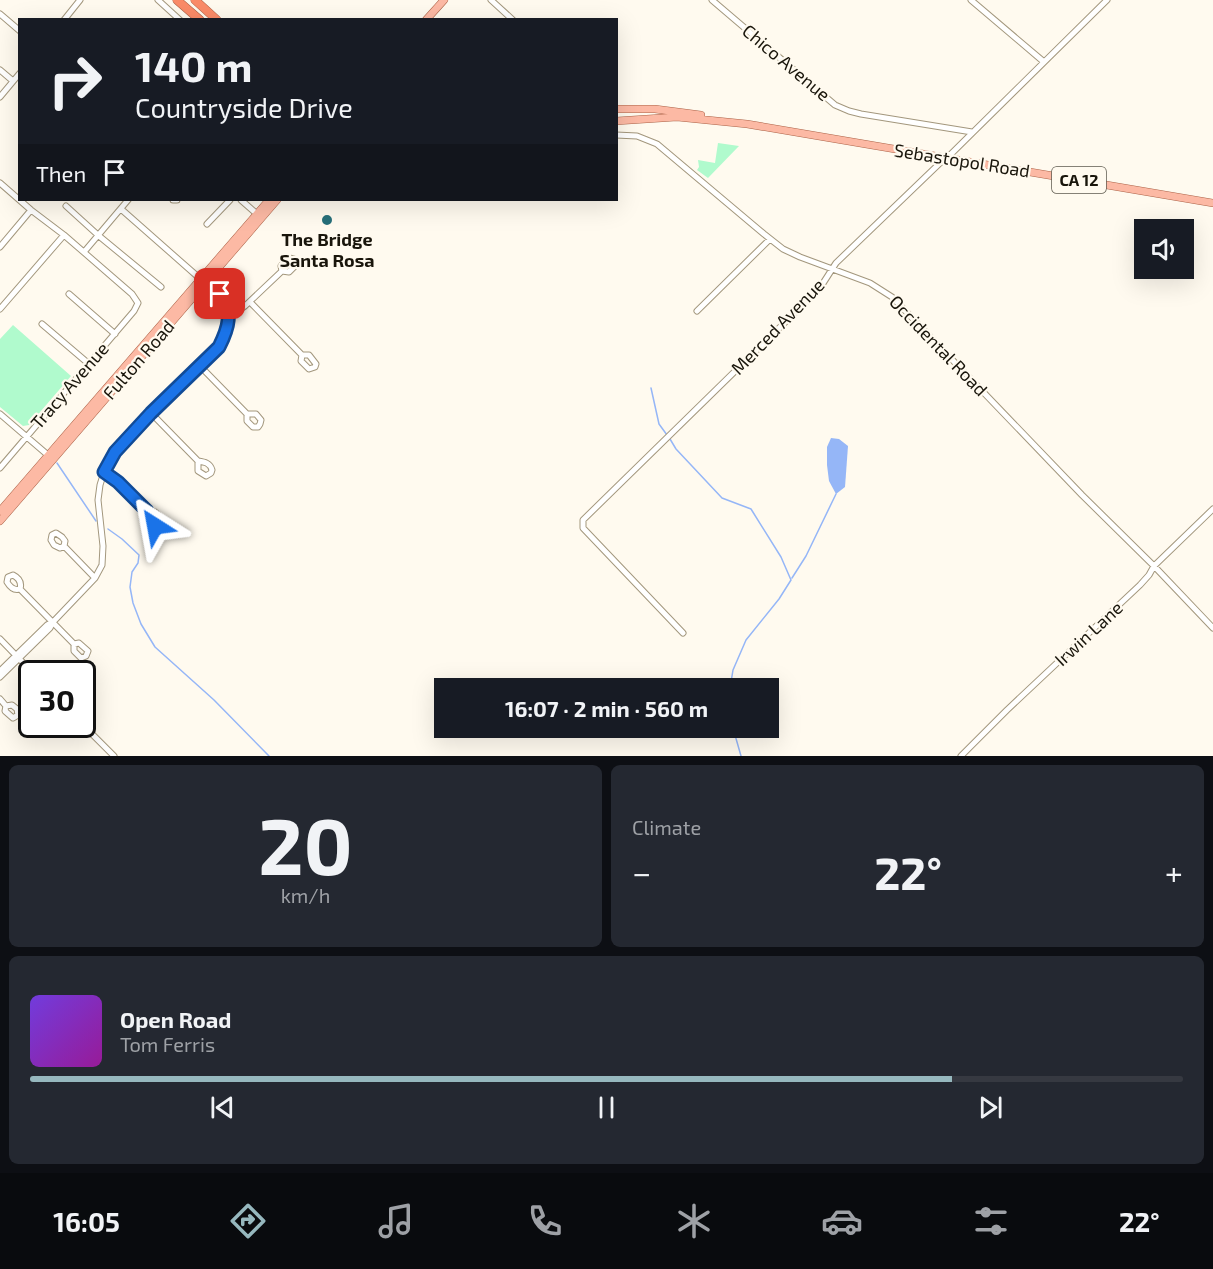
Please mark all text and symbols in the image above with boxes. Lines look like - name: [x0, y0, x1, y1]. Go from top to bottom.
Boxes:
- street label: Chico Avenue: [738, 19, 835, 105]
- text: 140 m: [135, 40, 252, 90]
- icon: right: [36, 42, 114, 120]
- text: Countryside Drive: [135, 91, 353, 123]
- street label: Sebastopol Road: [893, 138, 1032, 182]
- icon: arrive: [98, 156, 131, 189]
- text: Then: [36, 160, 86, 186]
- road number: CA 12: [1052, 167, 1106, 193]
- marker: The Bridge Santa Rosa: [320, 213, 334, 227]
- map controls: [1134, 219, 1194, 279]
- button: sound: [1134, 219, 1194, 279]
- place label: The Bridge Santa Rosa: [279, 228, 375, 271]
- pin: [194, 268, 245, 319]
- street label: Merced Avenue: [726, 274, 829, 379]
- icon: arrive: [203, 277, 236, 310]
- street label: Occidental Road: [885, 290, 992, 400]
- street label: Fulton Road: [98, 315, 179, 404]
- street label: Tracy Avenue: [26, 337, 113, 433]
- position arrow: [123, 494, 187, 558]
- street label: Irwin Lane: [1050, 596, 1127, 670]
- speed limit sign: 30: [18, 660, 96, 738]
- text: 16:07 · 2 min · 560 m: [505, 695, 708, 721]
- text: 20: [258, 797, 353, 891]
- text: Climate: [632, 815, 701, 839]
- text: 22°: [874, 845, 942, 899]
- text: −: [632, 852, 651, 892]
- text: +: [1165, 852, 1183, 892]
- text: km/h: [281, 883, 330, 907]
- text: Open Road: [120, 1006, 232, 1032]
- text: Tom Ferris: [120, 1032, 215, 1056]
- icon: previous: [206, 1091, 239, 1124]
- icon: pause: [590, 1091, 623, 1124]
- icon: next: [974, 1091, 1007, 1124]
- icon: directions: [227, 1200, 269, 1242]
- icon: music: [375, 1200, 417, 1242]
- icon: phone: [524, 1200, 566, 1242]
- icon: climate: [673, 1200, 715, 1242]
- icon: car: [821, 1200, 863, 1242]
- icon: filters: [970, 1200, 1012, 1242]
- text: 16:05: [53, 1205, 120, 1237]
- text: 22°: [1119, 1205, 1160, 1237]

